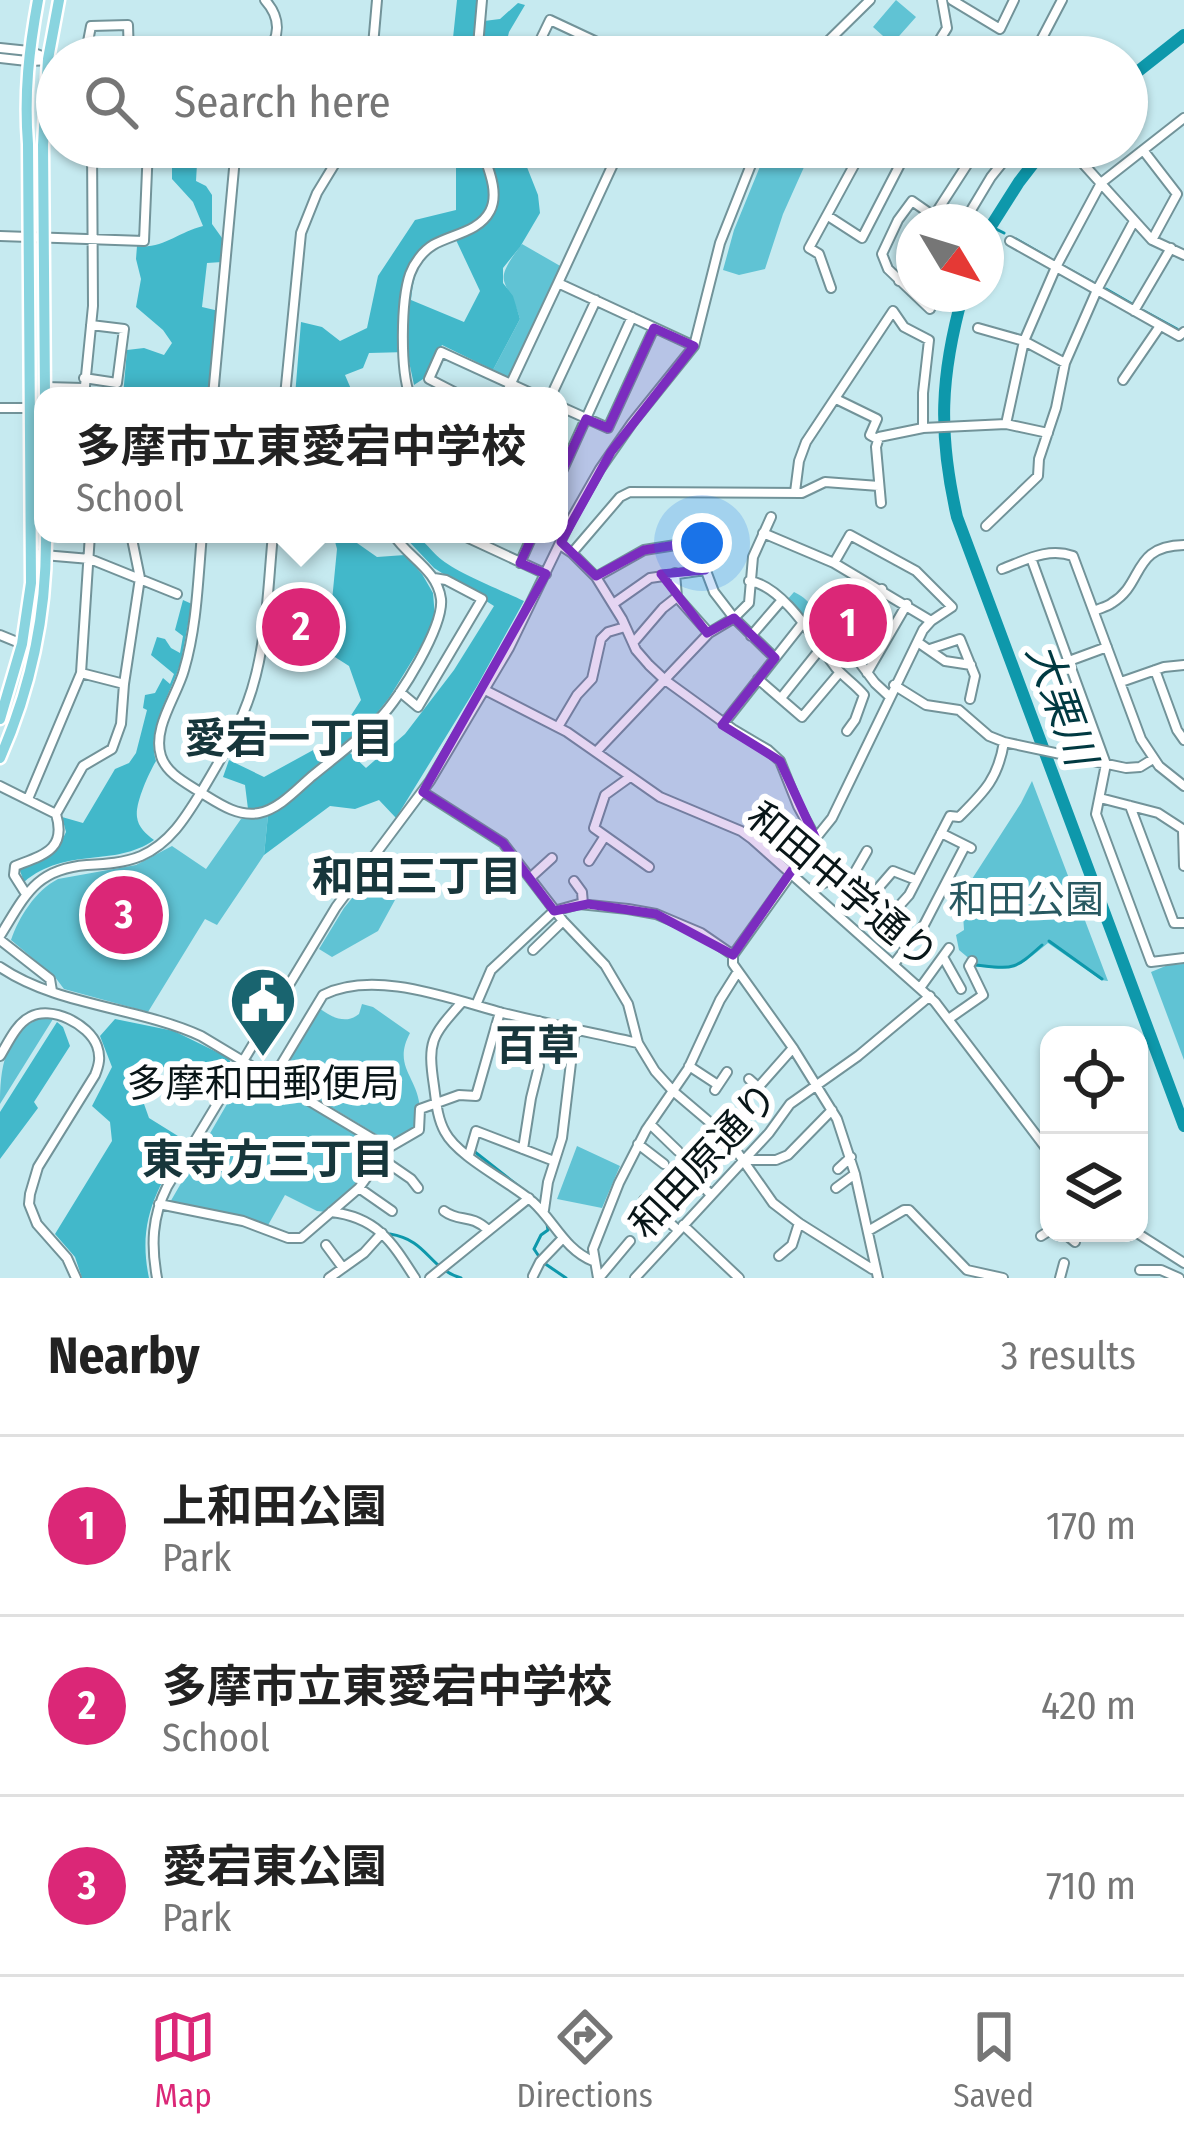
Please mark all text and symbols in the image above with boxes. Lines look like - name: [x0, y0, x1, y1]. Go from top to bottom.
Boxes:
- search box: [36, 36, 1148, 168]
- icon: search: [78, 69, 144, 135]
- text: Search here: [174, 75, 391, 129]
- north arrow: [896, 204, 1004, 312]
- popup: [34, 387, 568, 543]
- text: 多摩市立東愛宕中学校: [76, 420, 526, 474]
- text: School: [76, 475, 184, 521]
- your location: [672, 513, 732, 573]
- pin: 1: [809, 578, 887, 668]
- pin: 2: [262, 582, 340, 672]
- water label: 大栗川: [1016, 637, 1107, 776]
- district label: 愛宕一丁目: [184, 714, 394, 764]
- street label: 和田中学通り: [738, 793, 947, 979]
- district label: 和田三丁目: [312, 852, 522, 902]
- pin: 3: [85, 870, 163, 960]
- park label: 和田公園: [948, 877, 1104, 923]
- public building icon: 多摩和田郵便局: [228, 965, 298, 1059]
- district label: 百草: [495, 1021, 579, 1071]
- map controls: [1040, 1026, 1148, 1242]
- button: locate: [1040, 1026, 1148, 1134]
- place label: 多摩和田郵便局: [126, 1061, 400, 1107]
- street label: 和田原通り: [620, 1074, 787, 1248]
- button: layers: [1040, 1134, 1148, 1242]
- district label: 東寺方三丁目: [142, 1135, 394, 1185]
- text: Nearby: [48, 1325, 200, 1387]
- text: 3 results: [1001, 1333, 1136, 1379]
- text: 上和田公園: [162, 1480, 387, 1534]
- text: 1: [79, 1503, 95, 1549]
- text: 170 m: [1046, 1503, 1136, 1549]
- text: Park: [162, 1535, 231, 1581]
- text: 多摩市立東愛宕中学校: [162, 1660, 612, 1714]
- text: 2: [78, 1683, 96, 1729]
- text: 420 m: [1041, 1683, 1136, 1729]
- text: School: [162, 1715, 270, 1761]
- text: 愛宕東公園: [162, 1840, 387, 1894]
- text: 3: [78, 1863, 96, 1909]
- text: 710 m: [1046, 1863, 1136, 1909]
- text: Park: [162, 1895, 231, 1941]
- tab: Map: [150, 2004, 216, 2116]
- tab: Directions: [516, 2004, 653, 2116]
- tab: Saved: [953, 2004, 1034, 2116]

